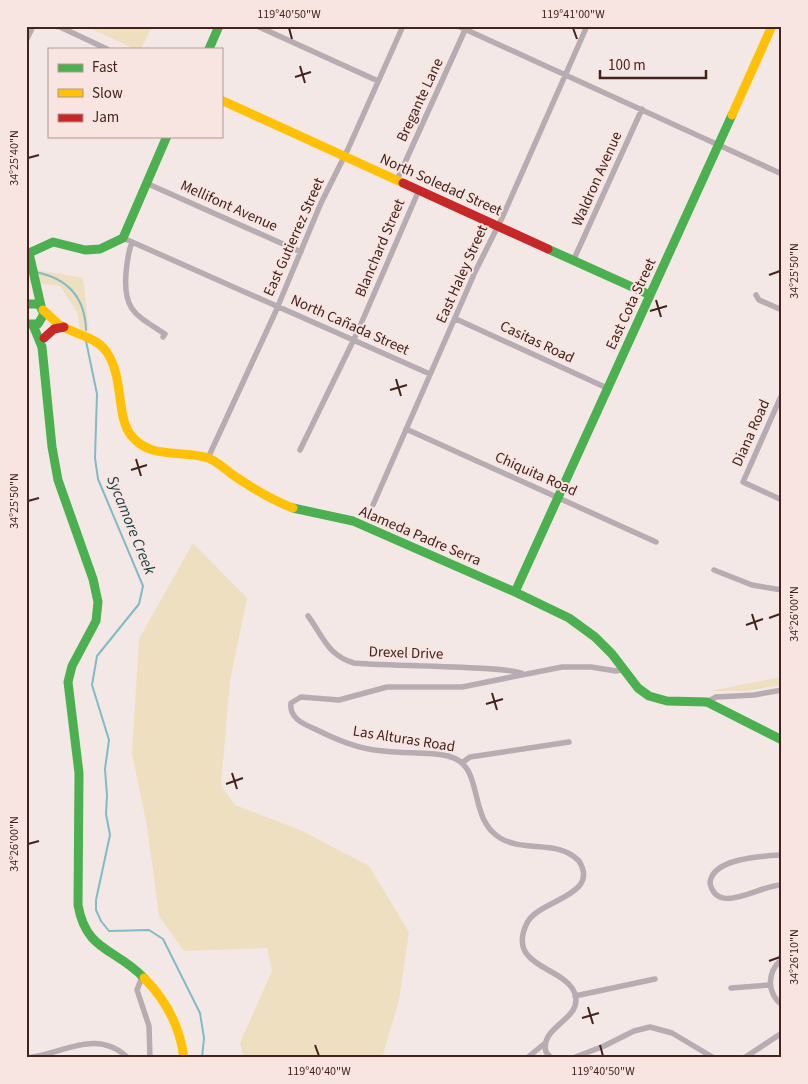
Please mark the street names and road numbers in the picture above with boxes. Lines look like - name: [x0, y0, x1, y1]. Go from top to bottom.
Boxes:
- street label: Bregante Lane: [391, 55, 449, 145]
- street label: Waldron Avenue: [567, 128, 627, 230]
- street label: North Soledad Street: [377, 149, 505, 221]
- street label: East Gutierrez Street: [258, 174, 330, 300]
- street label: Mellifont Avenue: [177, 175, 281, 237]
- street label: Blanchard Street: [350, 196, 410, 300]
- street label: East Haley Street: [431, 221, 493, 327]
- street label: East Cota Street: [601, 255, 661, 353]
- street label: North Cañada Street: [287, 289, 413, 361]
- street label: Casitas Road: [496, 316, 578, 368]
- street label: Diana Road: [727, 396, 775, 470]
- street label: Chiquita Road: [491, 446, 581, 502]
- street label: Alameda Padre Serra: [356, 501, 484, 571]
- street label: Drexel Drive: [368, 641, 444, 665]
- street label: Las Alturas Road: [351, 721, 457, 757]

